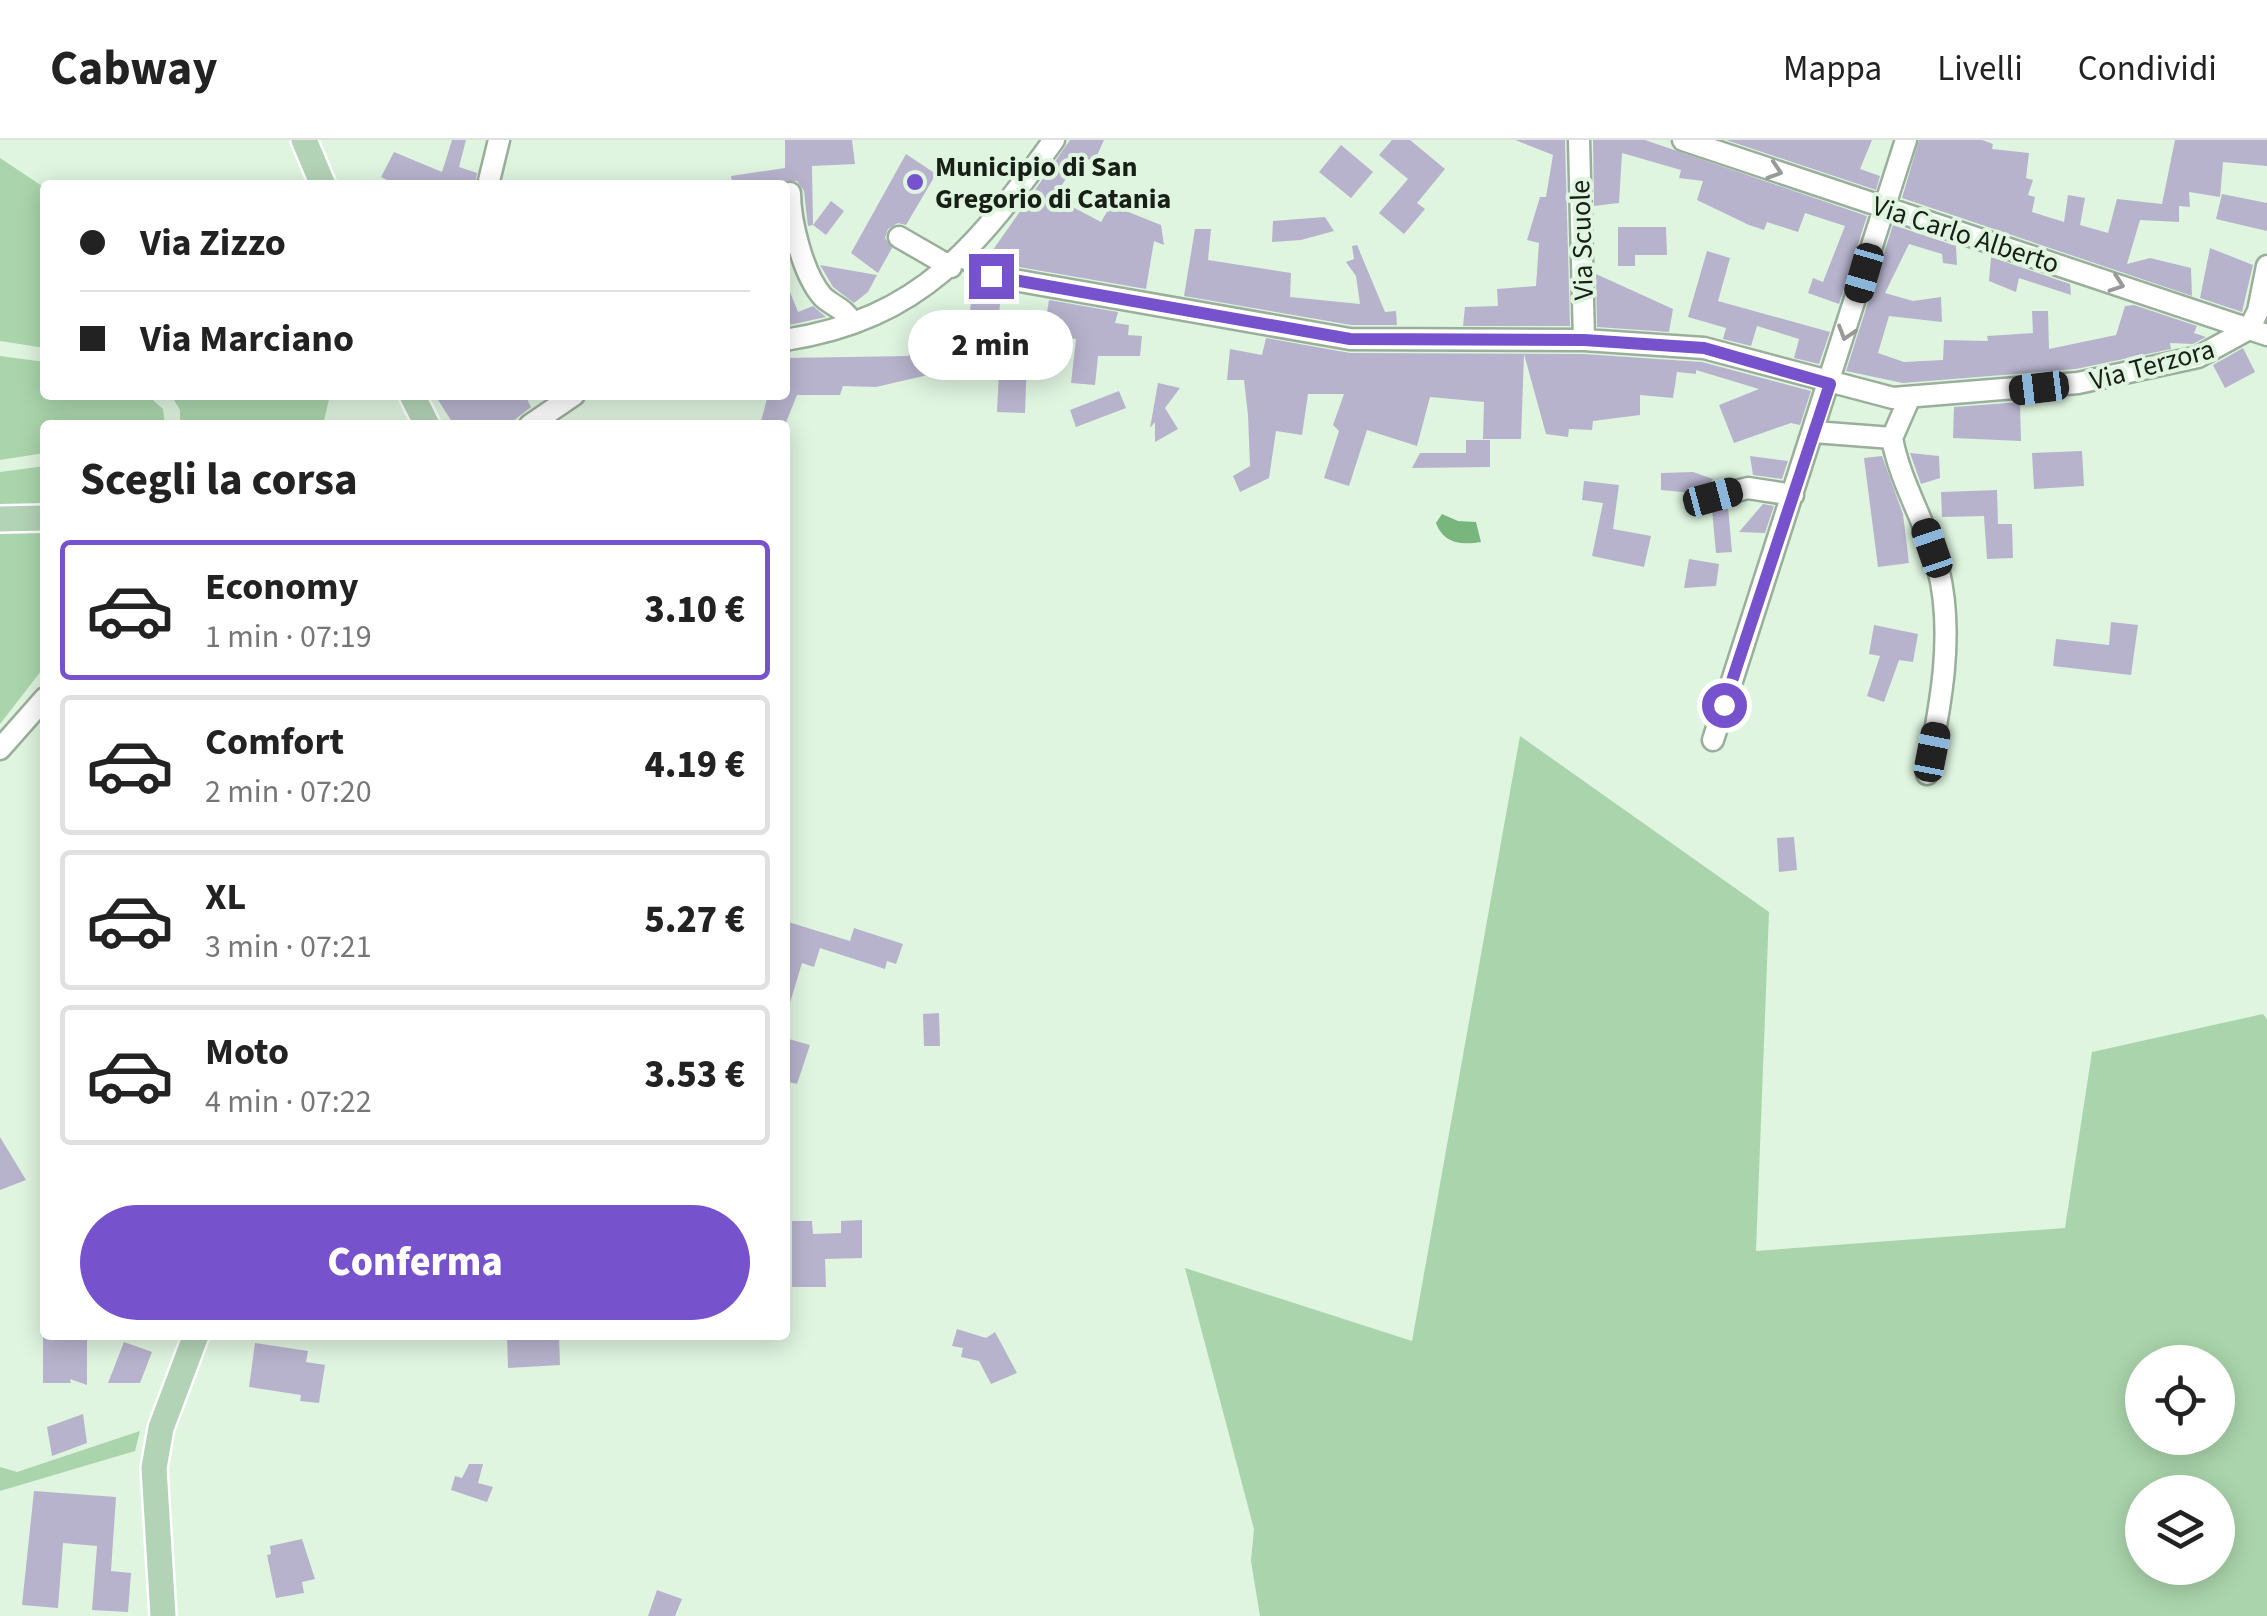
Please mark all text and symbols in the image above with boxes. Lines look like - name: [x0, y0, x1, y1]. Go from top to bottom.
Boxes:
- text: Cabway: [50, 35, 217, 103]
- text: Mappa: [1783, 44, 1882, 94]
- text: Livelli: [1937, 44, 2023, 94]
- text: Condividi: [2078, 44, 2217, 94]
- place label: Municipio di San Gregorio di Catania: [935, 147, 1171, 219]
- one-way arrow: [1766, 159, 1783, 179]
- marker: Municipio di San Gregorio di Catania: [904, 171, 926, 193]
- street label: Via Scuole: [1560, 179, 1604, 301]
- street label: Via Carlo Alberto: [1867, 186, 2064, 284]
- text: Via Zizzo: [140, 216, 286, 270]
- car: [1841, 240, 1887, 306]
- route end: [969, 254, 1014, 299]
- one-way arrow: [2108, 273, 2125, 293]
- callout: 2 min: [908, 311, 1074, 381]
- text: Via Marciano: [140, 312, 354, 366]
- text: 2 min: [951, 322, 1030, 368]
- one-way arrow: [1837, 324, 1858, 341]
- street label: Via Terzora: [2085, 329, 2219, 401]
- car: [2007, 369, 2071, 407]
- text: Scegli la corsa: [80, 448, 358, 512]
- car: [1680, 475, 1746, 519]
- car: [1908, 515, 1956, 581]
- text: Economy: [205, 560, 358, 614]
- icon: car: [85, 565, 175, 655]
- text: 3.10 €: [644, 583, 745, 637]
- text: 1 min · 07:19: [205, 614, 372, 660]
- route start: [1702, 683, 1747, 728]
- text: Comfort: [205, 715, 344, 769]
- icon: car: [85, 720, 175, 810]
- car: [1912, 720, 1952, 784]
- text: 4.19 €: [644, 738, 745, 792]
- text: 2 min · 07:20: [205, 769, 372, 815]
- text: XL: [205, 870, 246, 924]
- icon: car: [85, 875, 175, 965]
- text: 5.27 €: [644, 893, 745, 947]
- text: 3 min · 07:21: [205, 924, 372, 970]
- text: Moto: [205, 1025, 289, 1079]
- icon: car: [85, 1030, 175, 1120]
- text: 3.53 €: [644, 1048, 745, 1102]
- text: 4 min · 07:22: [205, 1079, 372, 1125]
- button: Conferma: [80, 1205, 750, 1320]
- map controls: [2125, 1345, 2235, 1585]
- button: locate: [2125, 1345, 2235, 1455]
- button: layers: [2125, 1475, 2235, 1585]

